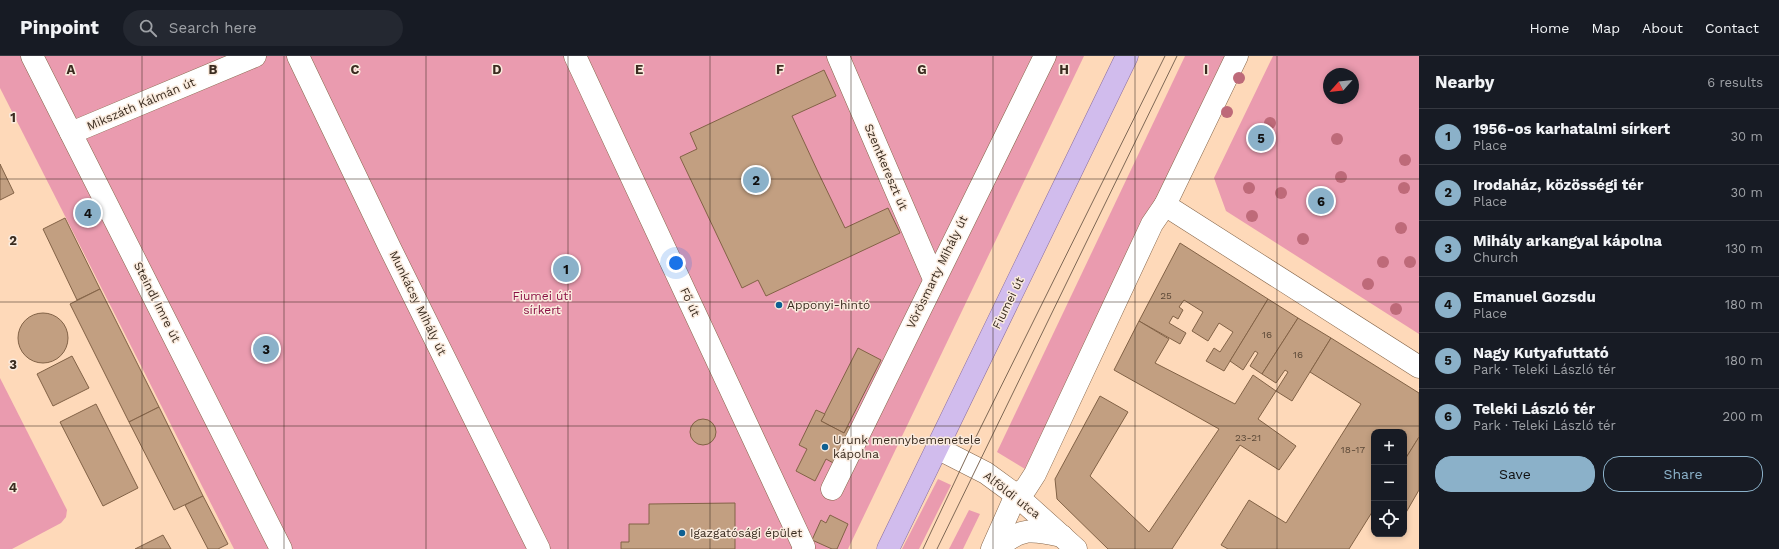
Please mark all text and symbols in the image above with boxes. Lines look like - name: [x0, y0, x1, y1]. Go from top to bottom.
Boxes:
- search box: [123, 10, 403, 46]
- text: Pinpoint: [20, 16, 99, 39]
- icon: search: [137, 17, 159, 39]
- text: Search here: [169, 19, 257, 37]
- text: Home: [1529, 20, 1569, 36]
- text: Map: [1591, 20, 1620, 36]
- text: About: [1642, 20, 1683, 36]
- text: Contact: [1705, 20, 1759, 36]
- text: A: [67, 62, 76, 77]
- text: B: [209, 62, 218, 77]
- text: C: [351, 62, 360, 77]
- text: D: [492, 62, 502, 77]
- text: E: [635, 62, 643, 77]
- text: F: [776, 62, 784, 77]
- text: G: [917, 62, 927, 77]
- text: H: [1059, 62, 1069, 77]
- text: I: [1204, 62, 1208, 77]
- north arrow: [1323, 68, 1359, 104]
- text: Nearby: [1435, 72, 1494, 92]
- street label: Mikszáth Kálmán út: [85, 75, 197, 133]
- text: 6 results: [1707, 75, 1763, 90]
- text: 1: [10, 110, 16, 125]
- text: 1956-os karhatalmi sírkert: [1473, 120, 1670, 138]
- street label: Szentkereszt út: [861, 122, 911, 212]
- pin: 5: [1248, 123, 1274, 153]
- text: 1: [1445, 129, 1451, 144]
- text: 30 m: [1731, 129, 1763, 144]
- text: Place: [1473, 138, 1507, 153]
- pin: 2: [743, 165, 769, 195]
- text: Irodaház, közösségi tér: [1473, 176, 1644, 194]
- text: 2: [1444, 185, 1452, 200]
- text: 30 m: [1731, 185, 1763, 200]
- pin: 6: [1308, 186, 1334, 216]
- text: Place: [1473, 194, 1507, 209]
- pin: 4: [75, 198, 101, 228]
- street label: Vörösmarty Mihály út: [904, 213, 970, 331]
- text: Mihály arkangyal kápolna: [1473, 232, 1662, 250]
- text: 2: [9, 233, 17, 248]
- text: 3: [1444, 241, 1452, 256]
- text: 130 m: [1725, 241, 1763, 256]
- street label: Munkácsy Mihály út: [387, 248, 449, 358]
- text: Church: [1473, 250, 1518, 265]
- your location: [666, 253, 686, 273]
- pin: 1: [553, 254, 579, 284]
- street label: Steindl Imre út: [131, 260, 183, 344]
- street label: Fiumei út: [989, 275, 1027, 331]
- street label: Fő út: [677, 285, 703, 319]
- text: Emanuel Gozsdu: [1473, 288, 1596, 306]
- park label: Fiumei úti sírkert: [512, 289, 572, 317]
- house number: 25: [1160, 290, 1172, 301]
- text: 4: [1444, 297, 1452, 312]
- text: 180 m: [1725, 297, 1763, 312]
- place label: Apponyi-hintó: [787, 298, 870, 312]
- marker: Apponyi-hintó: [774, 300, 784, 310]
- text: Place: [1473, 306, 1507, 321]
- house number: 16: [1262, 329, 1272, 340]
- pin: 3: [253, 334, 279, 364]
- text: Nagy Kutyafuttató: [1473, 344, 1609, 362]
- house number: 16: [1293, 349, 1303, 360]
- text: 5: [1444, 353, 1452, 368]
- text: 180 m: [1725, 353, 1763, 368]
- text: 3: [9, 357, 17, 372]
- text: Park · Teleki László tér: [1473, 362, 1616, 377]
- text: Teleki László tér: [1473, 400, 1595, 418]
- text: 6: [1444, 409, 1452, 424]
- text: 200 m: [1722, 409, 1763, 424]
- text: Park · Teleki László tér: [1473, 418, 1616, 433]
- map controls: [1371, 429, 1407, 537]
- button: +: [1371, 429, 1407, 465]
- house number: 23-21: [1235, 432, 1261, 443]
- place label: Urunk mennybemenetele kápolna: [833, 433, 981, 461]
- marker: Urunk mennybemenetele kápolna: [820, 442, 830, 452]
- house number: 18-17: [1341, 444, 1366, 455]
- button: Save: [1435, 456, 1595, 492]
- button: Share: [1603, 456, 1763, 492]
- button: −: [1371, 465, 1407, 501]
- street label: Alföldi utca: [981, 469, 1043, 522]
- text: 4: [9, 480, 18, 495]
- button: locate: [1371, 501, 1407, 537]
- place label: Igazgatósági épület: [690, 526, 802, 540]
- marker: Igazgatósági épület: [677, 528, 687, 538]

